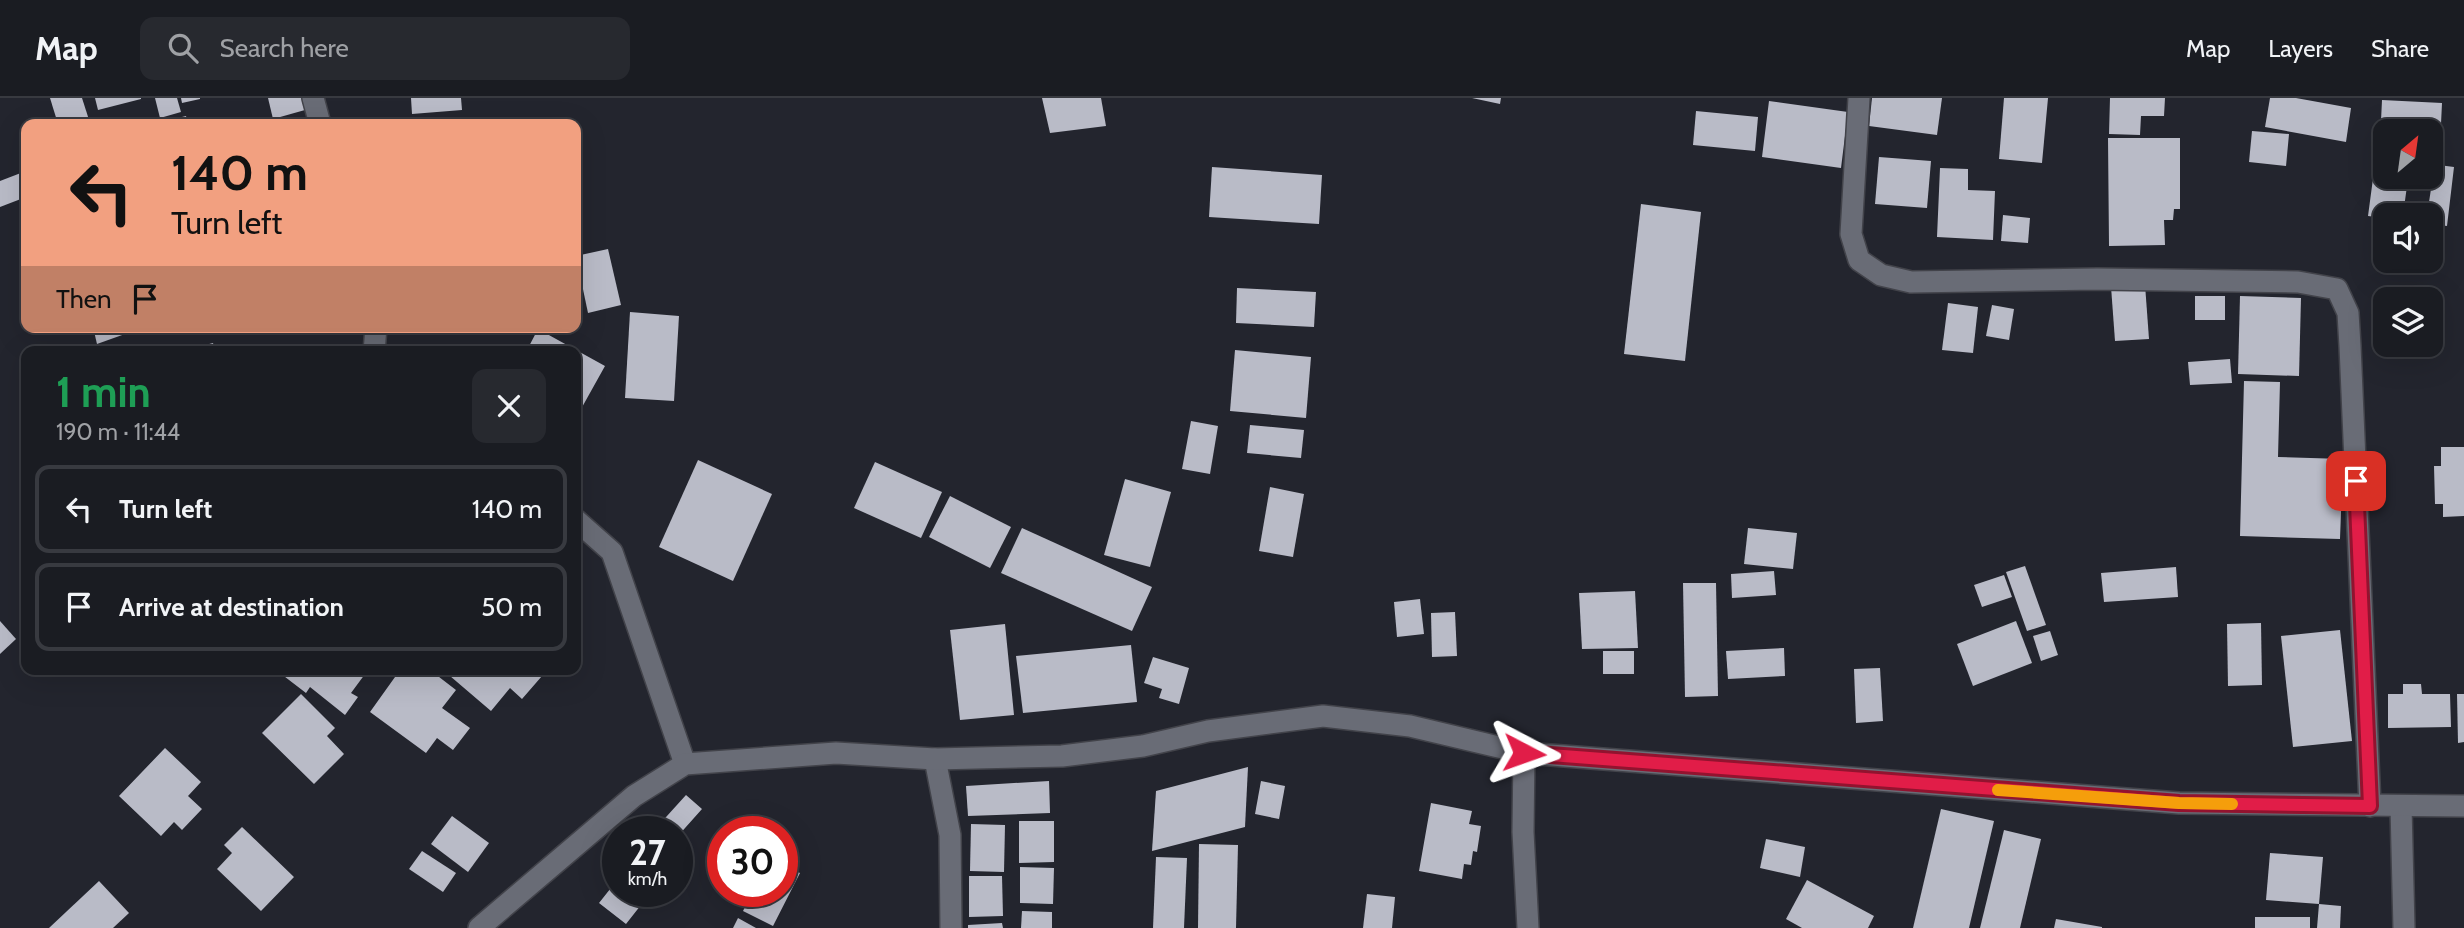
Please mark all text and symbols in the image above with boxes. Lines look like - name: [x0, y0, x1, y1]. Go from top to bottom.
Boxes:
- search box: [140, 17, 630, 80]
- text: Map: [35, 28, 98, 68]
- icon: search: [164, 29, 202, 67]
- text: Search here: [220, 32, 349, 64]
- text: Map: [2186, 34, 2230, 63]
- text: Layers: [2268, 34, 2333, 63]
- text: Share: [2371, 34, 2429, 63]
- north arrow: [2373, 119, 2443, 189]
- map controls: [2373, 119, 2443, 357]
- text: 140 m: [171, 143, 308, 202]
- icon: left: [56, 147, 147, 238]
- text: Turn left: [171, 203, 282, 242]
- button: sound: [2373, 203, 2443, 273]
- icon: arrive: [126, 280, 164, 318]
- text: Then: [56, 283, 112, 315]
- button: layers: [2373, 287, 2443, 357]
- text: 1 min: [56, 366, 151, 418]
- button: close: [472, 369, 546, 443]
- text: 190 m · 11:44: [56, 418, 180, 446]
- pin: [2326, 451, 2386, 511]
- icon: arrive: [2337, 462, 2375, 500]
- icon: left: [60, 490, 98, 528]
- text: Turn left: [119, 493, 212, 525]
- text: 140 m: [472, 493, 542, 525]
- icon: arrive: [60, 588, 98, 626]
- text: Arrive at destination: [119, 591, 344, 623]
- text: 50 m: [481, 591, 542, 623]
- position arrow: [1487, 716, 1561, 790]
- speed limit sign: 30: [707, 816, 798, 907]
- text: 27: [629, 831, 666, 874]
- text: km/h: [628, 868, 667, 890]

